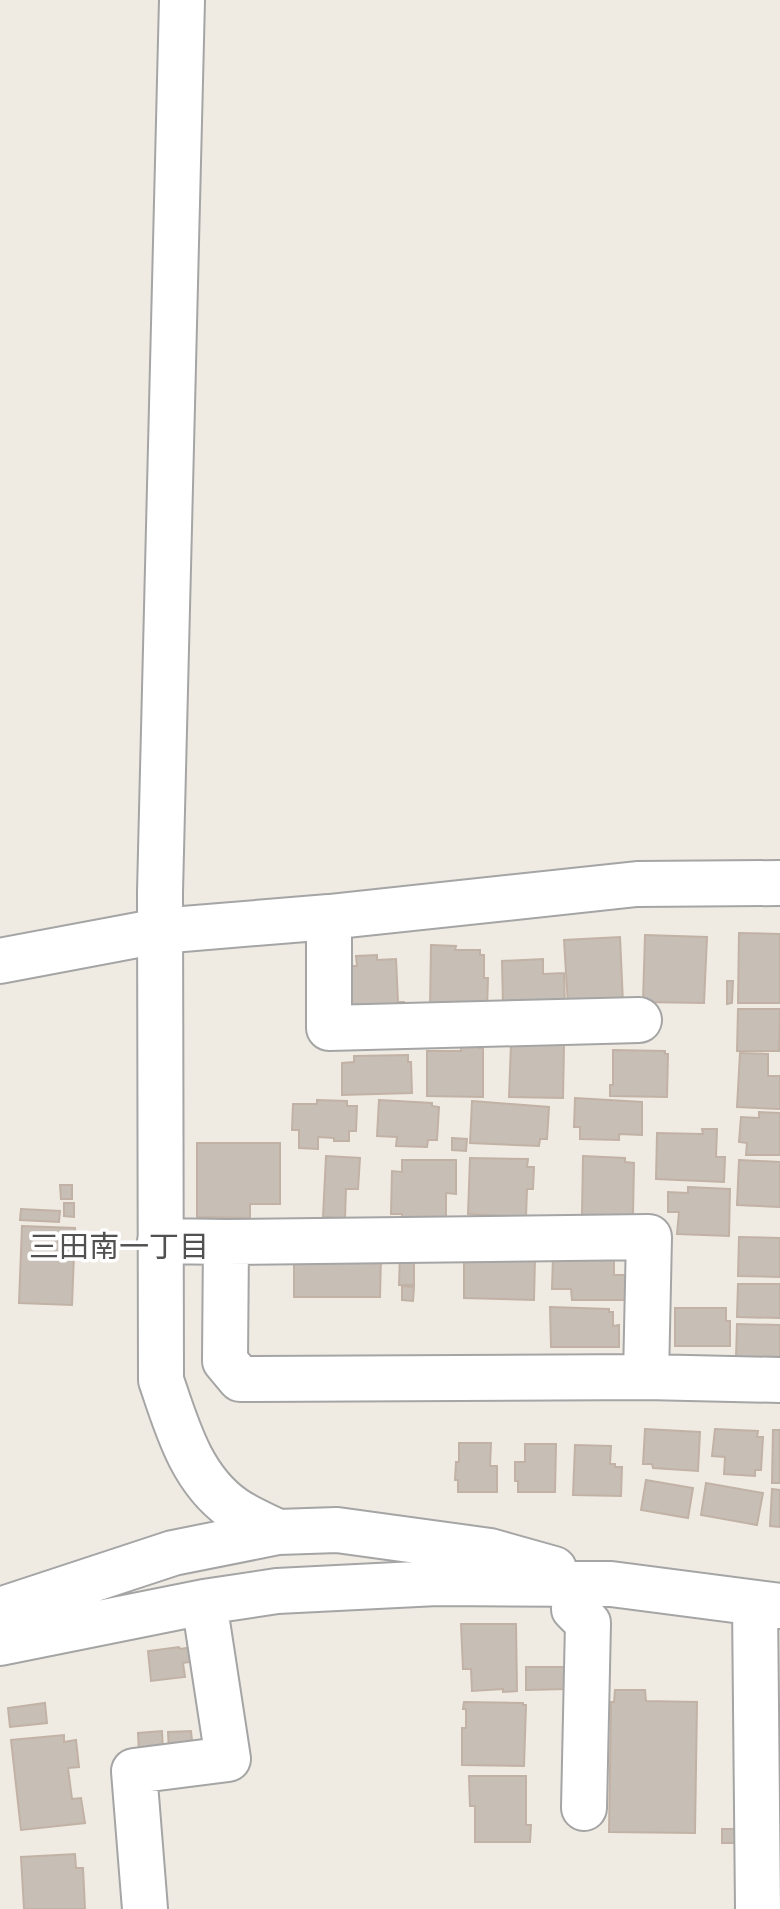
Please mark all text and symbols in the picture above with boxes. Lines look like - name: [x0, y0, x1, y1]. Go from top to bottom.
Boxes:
- district label: 三田南一丁目: [29, 1225, 209, 1268]

